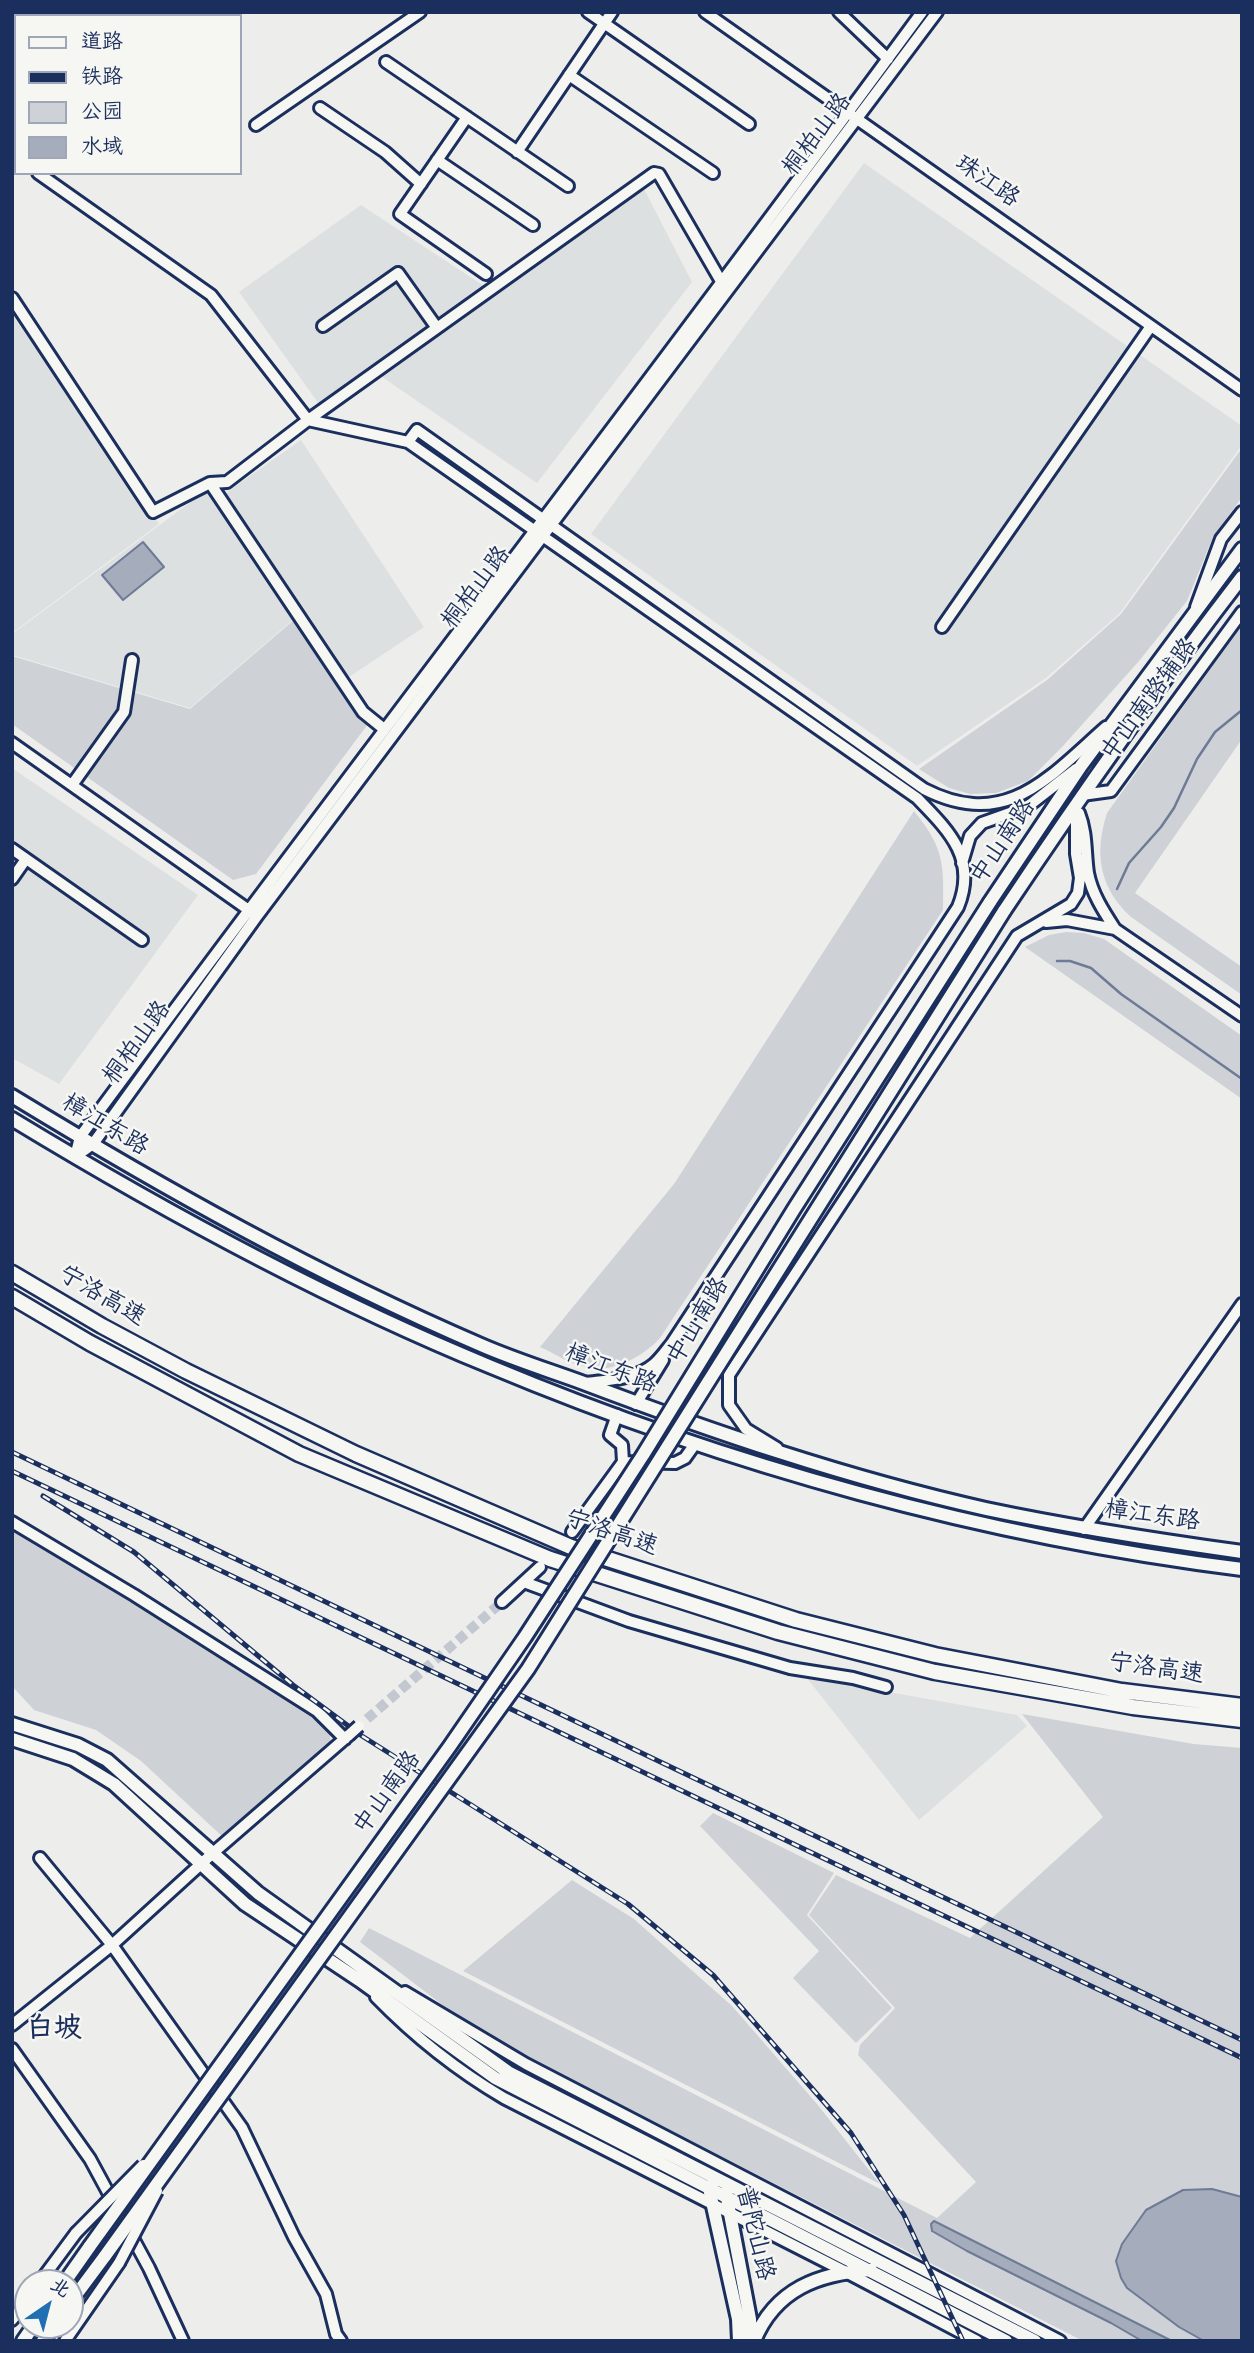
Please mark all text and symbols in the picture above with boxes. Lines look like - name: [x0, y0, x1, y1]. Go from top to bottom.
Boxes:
- legend: [14, 14, 242, 175]
- text: 道路: [81, 26, 123, 59]
- text: 铁路: [81, 61, 123, 94]
- street label: 桐柏山路: [779, 89, 859, 183]
- text: 公园: [81, 96, 123, 129]
- text: 水域: [81, 131, 123, 164]
- street label: 珠江路: [948, 151, 1024, 215]
- street label: 桐柏山路: [438, 542, 518, 636]
- street label: 中山南路辅路: [1097, 634, 1205, 768]
- street label: 中山南路: [966, 795, 1044, 891]
- street label: 桐柏山路: [99, 997, 179, 1091]
- street label: 樟江东路: [55, 1090, 153, 1164]
- street label: 宁洛高速: [52, 1262, 150, 1334]
- street label: 中山南路: [663, 1273, 737, 1371]
- street label: 樟江东路: [560, 1340, 660, 1402]
- street label: 樟江东路: [1102, 1497, 1202, 1539]
- street label: 宁洛高速: [561, 1506, 661, 1564]
- street label: 宁洛高速: [1106, 1650, 1206, 1692]
- street label: 中山南路: [349, 1747, 429, 1841]
- district label: 白坡: [26, 2014, 82, 2048]
- street label: 普陀山路: [728, 2184, 778, 2284]
- north arrow: [14, 2269, 84, 2339]
- text: 北: [43, 2271, 76, 2306]

